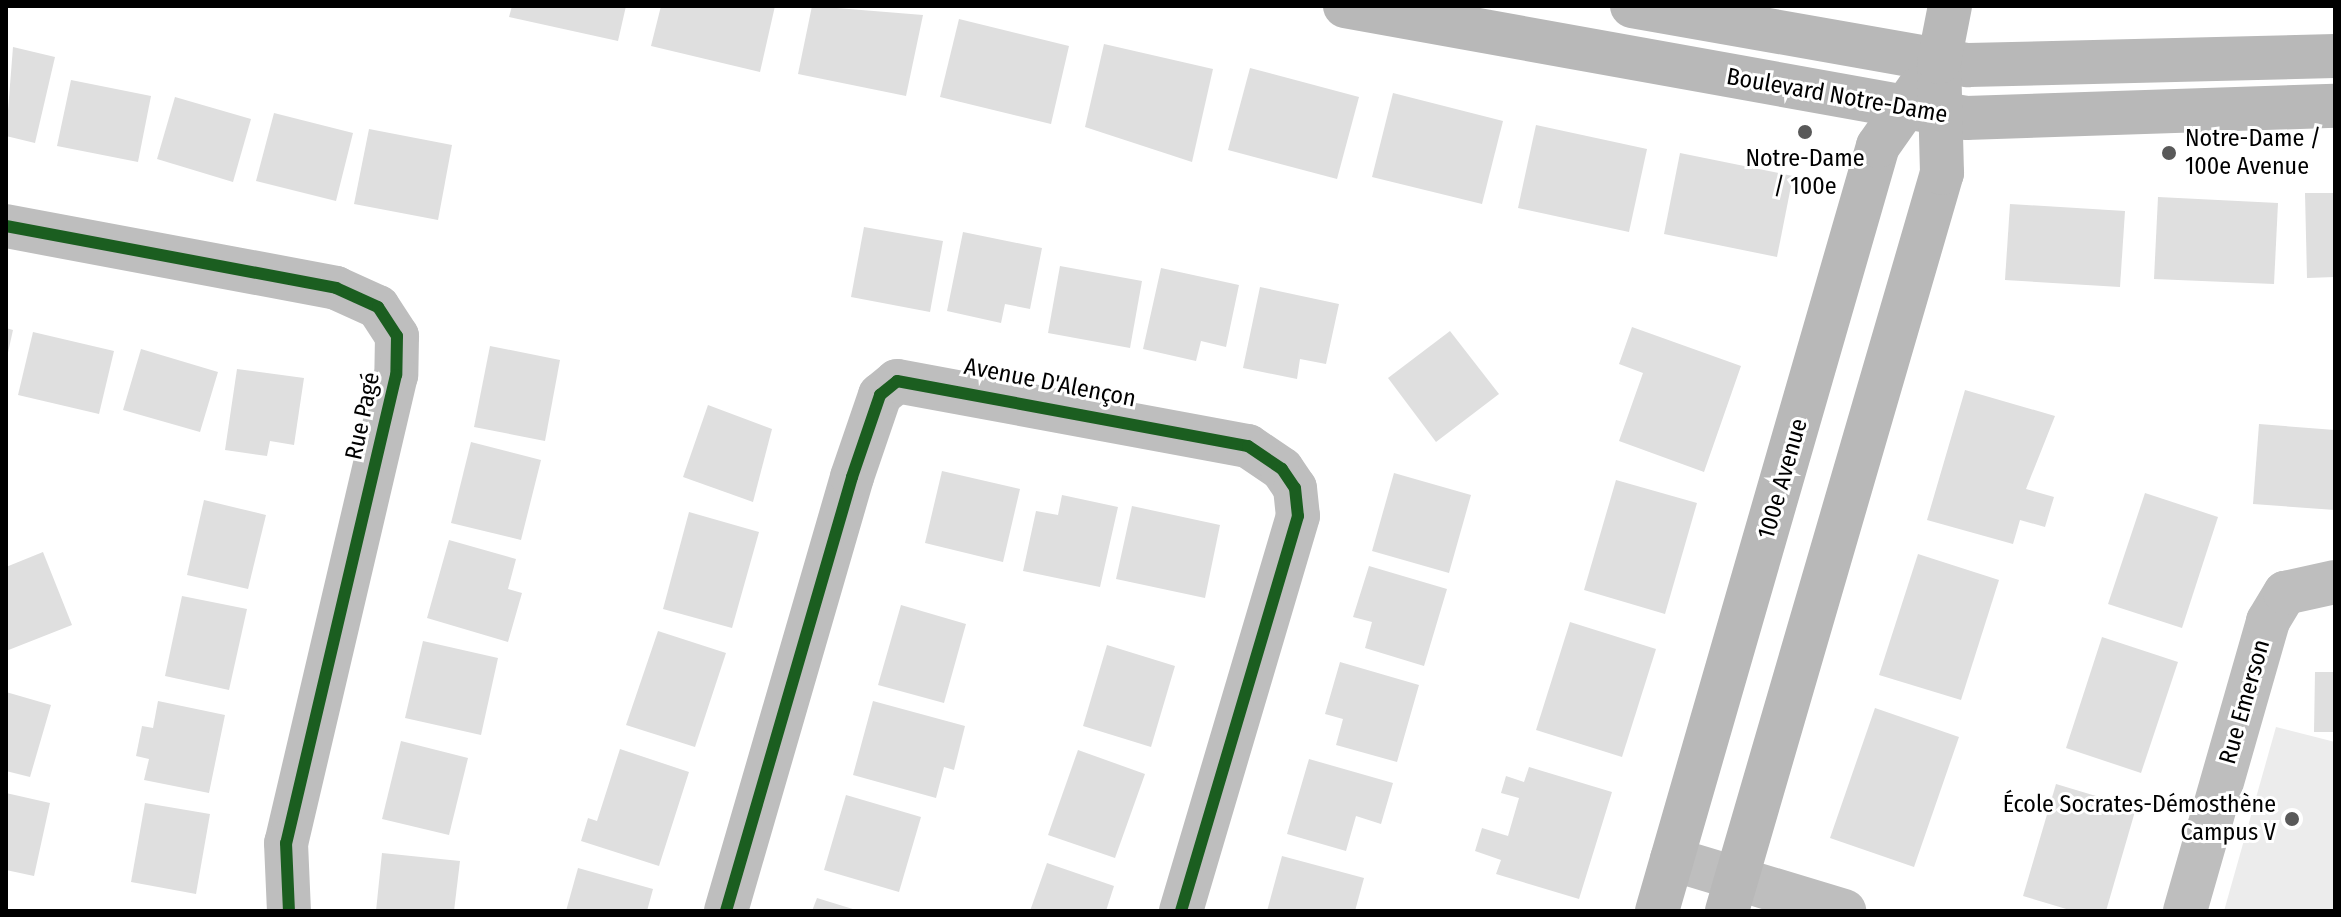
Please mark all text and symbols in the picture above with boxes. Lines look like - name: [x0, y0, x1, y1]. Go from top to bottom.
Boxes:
- street label: Boulevard Notre-Dame: [1724, 62, 1950, 130]
- marker: Notre-Dame / 100e: [1796, 123, 1814, 141]
- place label: Notre-Dame / 100e Avenue: [2185, 125, 2321, 181]
- marker: Notre-Dame / 100e Avenue: [2160, 144, 2178, 162]
- place label: Notre-Dame / 100e: [1745, 145, 1865, 201]
- street label: Avenue D'Alençon: [962, 352, 1138, 414]
- street label: Rue Pagé: [340, 370, 386, 462]
- street label: 100e Avenue: [1752, 415, 1814, 543]
- street label: Rue Emerson: [2214, 637, 2276, 767]
- place label: École Socrates-Démosthène Campus V: [2003, 791, 2276, 847]
- marker: École Socrates-Démosthène Campus V: [2283, 810, 2301, 828]

